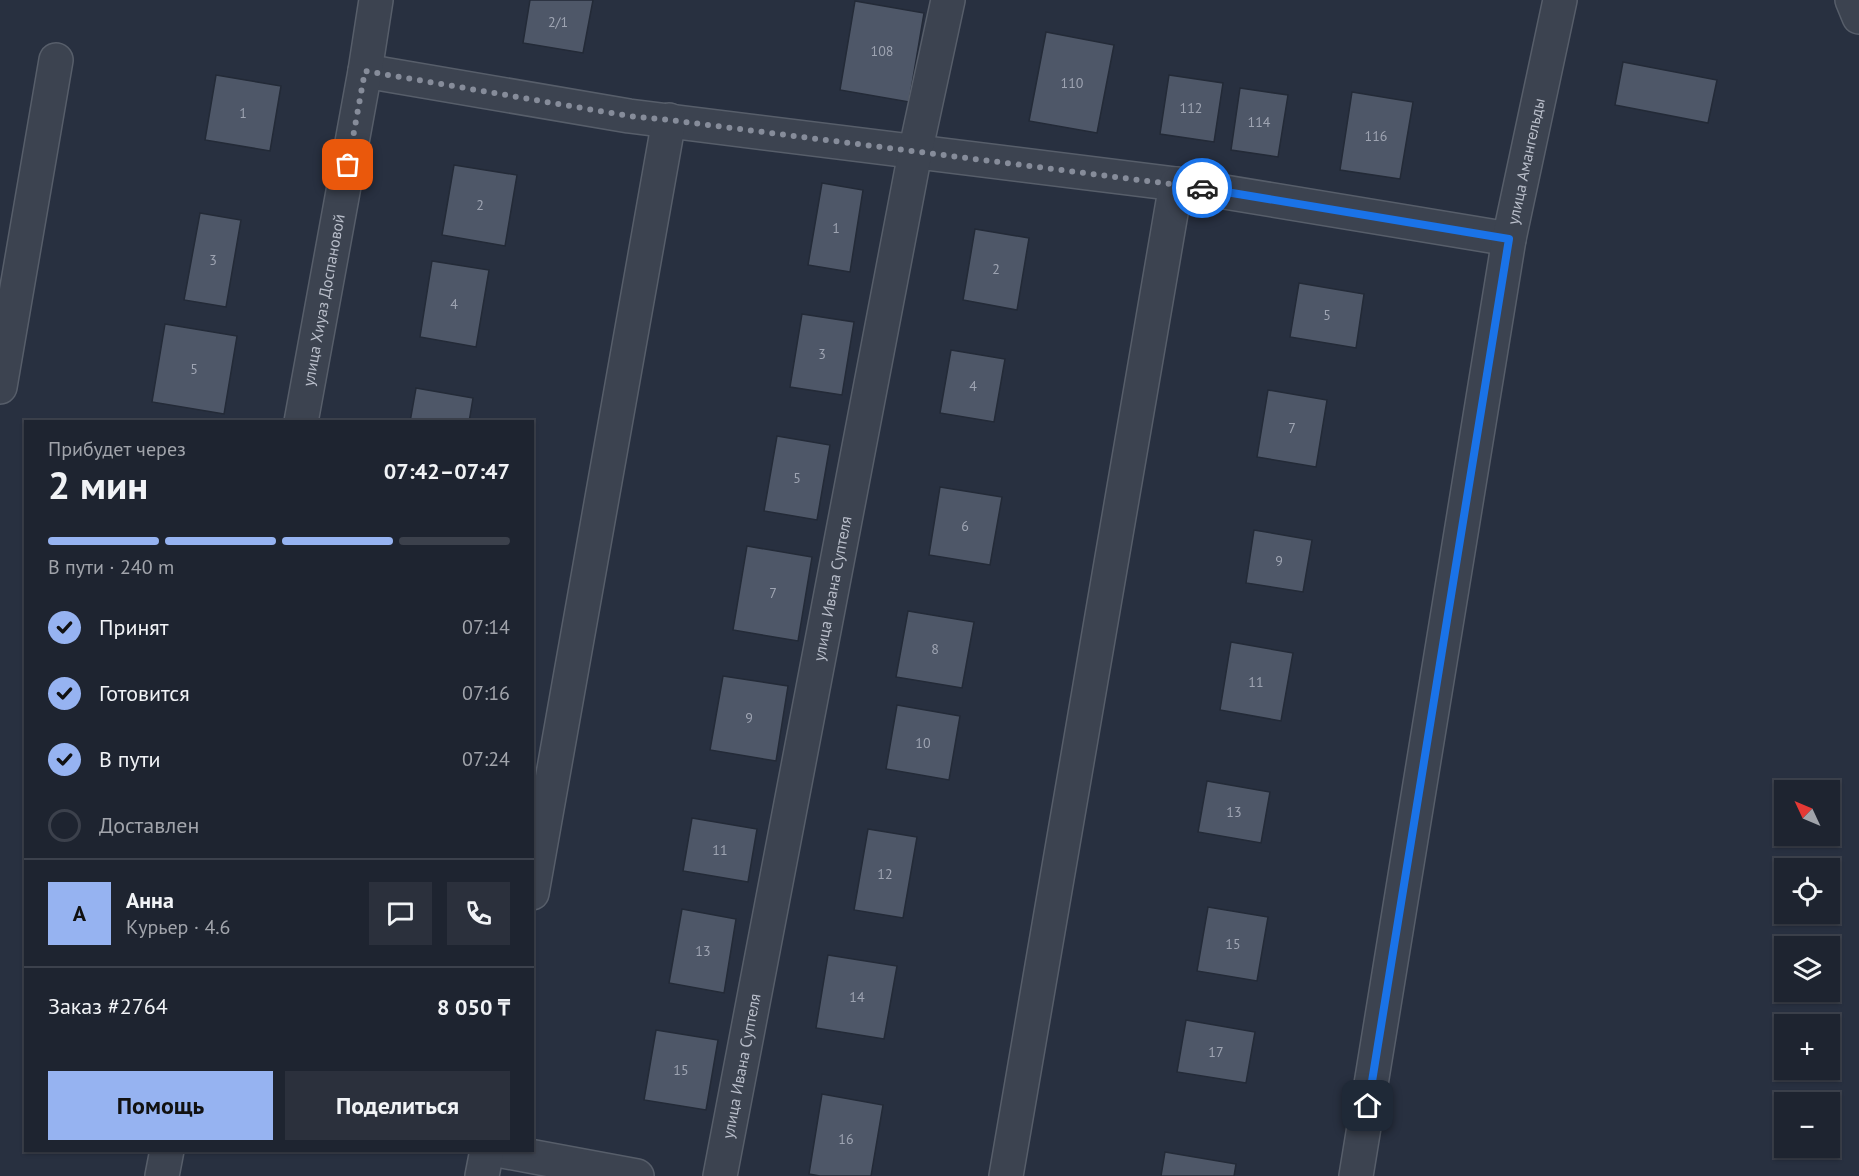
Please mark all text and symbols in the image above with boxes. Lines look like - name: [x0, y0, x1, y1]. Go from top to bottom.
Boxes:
- house number: 2/1: [548, 13, 568, 31]
- house number: 108: [871, 42, 893, 60]
- house number: 110: [1061, 74, 1084, 92]
- street label: улица Амангельды: [1502, 96, 1549, 226]
- house number: 112: [1180, 99, 1202, 117]
- house number: 1: [239, 104, 247, 122]
- house number: 114: [1248, 113, 1271, 131]
- house number: 116: [1365, 127, 1387, 145]
- pin: [322, 139, 373, 190]
- icon: bag: [331, 148, 364, 181]
- courier: [1172, 158, 1232, 218]
- icon: car: [1186, 172, 1219, 205]
- house number: 2: [476, 196, 484, 214]
- street label: улица Хиуаз Доспановой: [298, 212, 349, 388]
- house number: 1: [832, 219, 840, 237]
- house number: 3: [209, 251, 217, 269]
- house number: 2: [992, 260, 1000, 278]
- house number: 4: [450, 295, 458, 313]
- house number: 5: [1323, 306, 1331, 324]
- house number: 3: [818, 345, 826, 363]
- house number: 5: [190, 360, 198, 378]
- house number: 4: [969, 377, 977, 395]
- house number: 7: [1288, 419, 1296, 437]
- text: Прибудет через: [48, 436, 186, 462]
- text: 07:42–07:47: [384, 457, 510, 485]
- text: 2 мин: [48, 459, 148, 510]
- house number: 5: [793, 469, 801, 487]
- street label: улица Ивана Суптеля: [808, 514, 856, 663]
- house number: 6: [961, 517, 969, 535]
- house number: 9: [1275, 552, 1283, 570]
- text: В пути · 240 m: [48, 554, 174, 580]
- house number: 7: [769, 584, 777, 602]
- icon: check: [48, 611, 81, 644]
- text: Принят: [99, 613, 169, 641]
- text: 07:14: [462, 614, 510, 640]
- house number: 8: [931, 640, 939, 658]
- house number: 11: [1248, 673, 1264, 691]
- icon: check: [48, 677, 81, 710]
- text: Готовится: [99, 679, 190, 707]
- text: 07:16: [462, 680, 510, 706]
- house number: 9: [745, 709, 753, 727]
- house number: 10: [915, 734, 931, 752]
- icon: check: [48, 743, 81, 776]
- text: В пути: [99, 745, 161, 773]
- text: 07:24: [462, 746, 510, 772]
- north arrow: [1774, 780, 1840, 846]
- map controls: [1774, 780, 1840, 1158]
- house number: 13: [1226, 803, 1242, 821]
- text: Доставлен: [99, 811, 199, 839]
- house number: 11: [712, 841, 728, 859]
- button: locate: [1774, 858, 1840, 924]
- house number: 12: [877, 865, 893, 883]
- button: chat: [369, 882, 432, 945]
- button: phone: [447, 882, 510, 945]
- text: Анна: [126, 886, 174, 914]
- text: А: [73, 899, 86, 927]
- text: Курьер · 4.6: [126, 914, 230, 940]
- house number: 15: [1225, 935, 1241, 953]
- button: layers: [1774, 936, 1840, 1002]
- house number: 13: [695, 942, 711, 960]
- house number: 14: [849, 988, 865, 1006]
- text: Заказ #2764: [48, 992, 168, 1020]
- street label: улица Ивана Суптеля: [717, 992, 765, 1140]
- text: 8 050 ₸: [437, 993, 510, 1021]
- button: +: [1774, 1014, 1840, 1080]
- house number: 17: [1208, 1043, 1224, 1061]
- house number: 15: [673, 1061, 689, 1079]
- button: Помощь: [48, 1071, 273, 1140]
- button: Поделиться: [285, 1071, 510, 1140]
- pin: [1342, 1080, 1393, 1131]
- icon: home: [1351, 1089, 1384, 1122]
- button: −: [1774, 1092, 1840, 1158]
- house number: 16: [838, 1130, 854, 1148]

